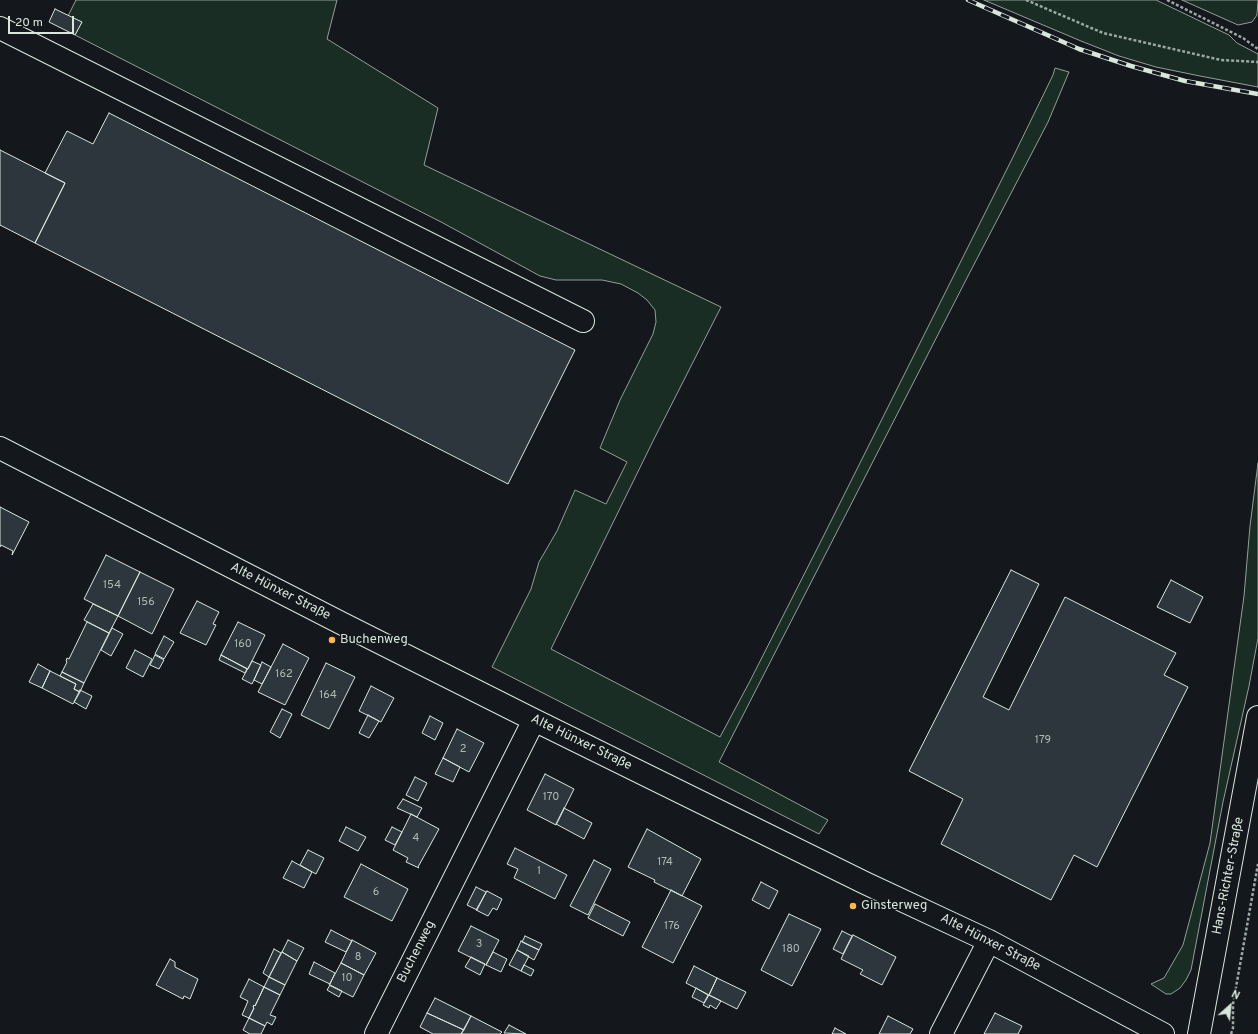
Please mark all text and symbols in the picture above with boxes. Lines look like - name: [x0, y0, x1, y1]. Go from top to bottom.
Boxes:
- scale bar: [10, 8, 76, 34]
- text: 20 m: [15, 15, 43, 31]
- street label: Alte Hünxer Straße: [227, 560, 333, 624]
- house number: 154: [103, 579, 121, 593]
- house number: 156: [137, 596, 155, 610]
- place label: Buchenweg: [340, 632, 408, 648]
- marker: Buchenweg: [327, 635, 337, 645]
- house number: 160: [234, 638, 252, 652]
- house number: 162: [275, 668, 293, 682]
- house number: 164: [319, 689, 337, 703]
- street label: Alte Hünxer Straße: [528, 712, 634, 774]
- house number: 179: [1035, 734, 1051, 748]
- house number: 2: [460, 743, 466, 757]
- house number: 170: [543, 791, 559, 805]
- street label: Hans-Richter-Straße: [1210, 816, 1248, 936]
- house number: 4: [413, 832, 419, 846]
- house number: 174: [657, 856, 673, 870]
- house number: 1: [537, 865, 541, 879]
- house number: 6: [373, 886, 379, 900]
- place label: Ginsterweg: [861, 898, 927, 914]
- marker: Ginsterweg: [848, 901, 858, 911]
- street label: Alte Hünxer Straße: [937, 911, 1043, 975]
- street label: Buchenweg: [395, 918, 439, 986]
- house number: 176: [664, 920, 680, 934]
- house number: 3: [476, 938, 482, 952]
- house number: 180: [782, 943, 800, 957]
- house number: 8: [355, 951, 361, 965]
- house number: 10: [341, 972, 353, 986]
- north arrow: [1210, 986, 1250, 1026]
- text: N: [1229, 987, 1242, 1003]

